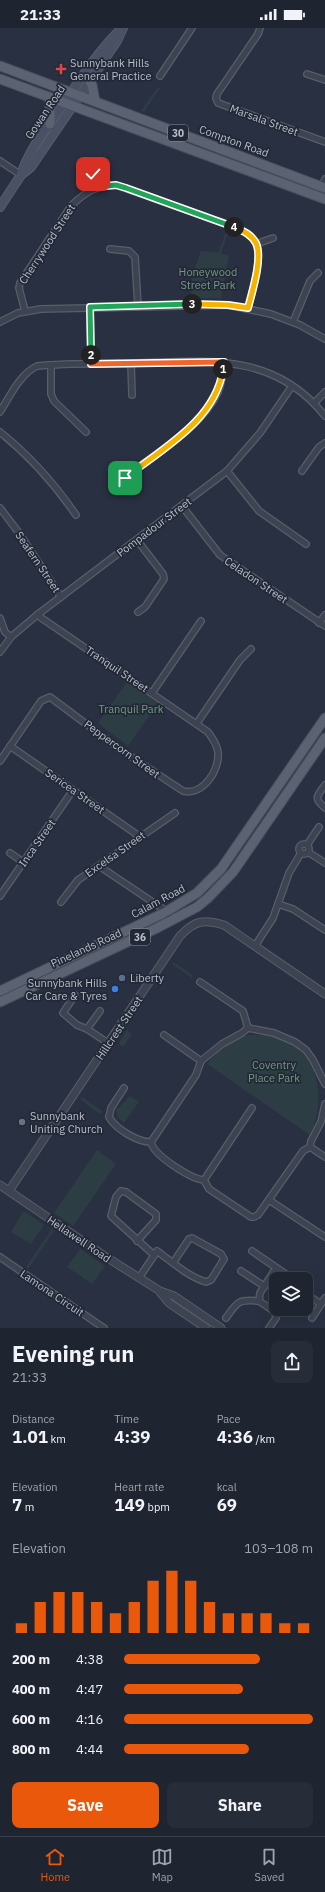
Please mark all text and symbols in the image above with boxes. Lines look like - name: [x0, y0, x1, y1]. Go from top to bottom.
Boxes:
- text: 21:33: [20, 5, 61, 24]
- place label: Sunnybank Hills General Practice: [70, 56, 152, 83]
- marker: Sunnybank Hills General Practice: [55, 63, 67, 75]
- street label: Gowan Road: [22, 82, 68, 142]
- street label: Marsala Street: [228, 101, 300, 139]
- street label: Compton Road: [197, 122, 271, 160]
- road number: 30: [168, 125, 188, 141]
- pin: [76, 157, 110, 191]
- icon: check: [82, 163, 104, 185]
- street label: Cherrywood Street: [16, 201, 78, 287]
- pin: 4: [224, 217, 244, 237]
- text: 4: [231, 220, 237, 234]
- park label: Honeywood Street Park: [179, 265, 237, 292]
- pin: 3: [182, 294, 202, 314]
- text: 3: [189, 297, 195, 311]
- pin: 2: [81, 345, 101, 365]
- text: 2: [88, 348, 94, 362]
- pin: 1: [213, 359, 233, 379]
- text: 1: [220, 362, 226, 376]
- pin: [108, 461, 142, 495]
- icon: arrive: [114, 467, 136, 489]
- street label: Pompadour Street: [114, 494, 194, 560]
- street label: Seafern Street: [12, 529, 64, 595]
- street label: Celadon Street: [222, 554, 290, 606]
- street label: Tranquil Street: [83, 643, 151, 695]
- park label: Tranquil Park: [98, 702, 164, 716]
- street label: Peppercorn Street: [81, 717, 163, 781]
- street label: Sericea Street: [43, 765, 108, 817]
- street label: Inca Street: [16, 816, 59, 869]
- street label: Excelsa Street: [82, 828, 148, 880]
- street label: Calam Road: [129, 881, 187, 921]
- street label: Pinelands Road: [48, 926, 124, 970]
- road number: 36: [130, 929, 150, 945]
- place label: Liberty: [130, 971, 165, 985]
- marker: Liberty: [117, 973, 127, 983]
- place label: Sunnybank Hills Car Care & Tyres: [25, 976, 107, 1003]
- marker: Sunnybank Hills Car Care & Tyres: [110, 984, 120, 994]
- street label: Hillcrest Street: [93, 993, 146, 1063]
- park label: Coventry Place Park: [248, 1058, 300, 1085]
- place label: Sunnybank Uniting Church: [30, 1109, 103, 1136]
- marker: Sunnybank Uniting Church: [17, 1117, 27, 1127]
- street label: Hellawell Road: [44, 1213, 114, 1265]
- street label: Lamona Circuit: [17, 1267, 87, 1320]
- map controls: [269, 1272, 313, 1316]
- button: layers: [269, 1272, 313, 1316]
- text: Evening run: [12, 1339, 134, 1368]
- button: share: [271, 1341, 313, 1383]
- text: 21:33: [12, 1369, 47, 1386]
- text: Distance: [12, 1412, 55, 1426]
- text: Time: [114, 1412, 139, 1426]
- text: Pace: [217, 1412, 241, 1426]
- text: 1.01: [12, 1426, 48, 1448]
- text: 4:39: [114, 1426, 151, 1448]
- text: 4:36: [217, 1426, 253, 1448]
- text: km: [48, 1432, 66, 1446]
- text: /km: [253, 1432, 275, 1446]
- text: Elevation: [12, 1480, 58, 1494]
- text: Heart rate: [114, 1480, 164, 1494]
- text: kcal: [217, 1480, 237, 1494]
- text: 7: [12, 1494, 22, 1516]
- text: 149: [114, 1494, 145, 1516]
- text: 69: [217, 1494, 237, 1516]
- text: m: [22, 1500, 34, 1514]
- text: bpm: [145, 1500, 170, 1514]
- text: Elevation: [12, 1540, 66, 1557]
- text: 103–108 m: [244, 1540, 313, 1557]
- text: 200 m: [12, 1651, 50, 1668]
- text: 4:38: [76, 1651, 103, 1668]
- text: 400 m: [12, 1681, 50, 1698]
- text: 4:47: [76, 1681, 103, 1698]
- text: 600 m: [12, 1711, 50, 1728]
- text: 4:16: [76, 1711, 103, 1728]
- text: 800 m: [12, 1741, 50, 1758]
- text: 4:44: [76, 1741, 103, 1758]
- button: Save: [12, 1782, 159, 1828]
- button: Share: [167, 1782, 313, 1828]
- tab: Home: [41, 1846, 70, 1884]
- tab: Map: [151, 1846, 173, 1884]
- tab: Saved: [254, 1846, 284, 1884]

